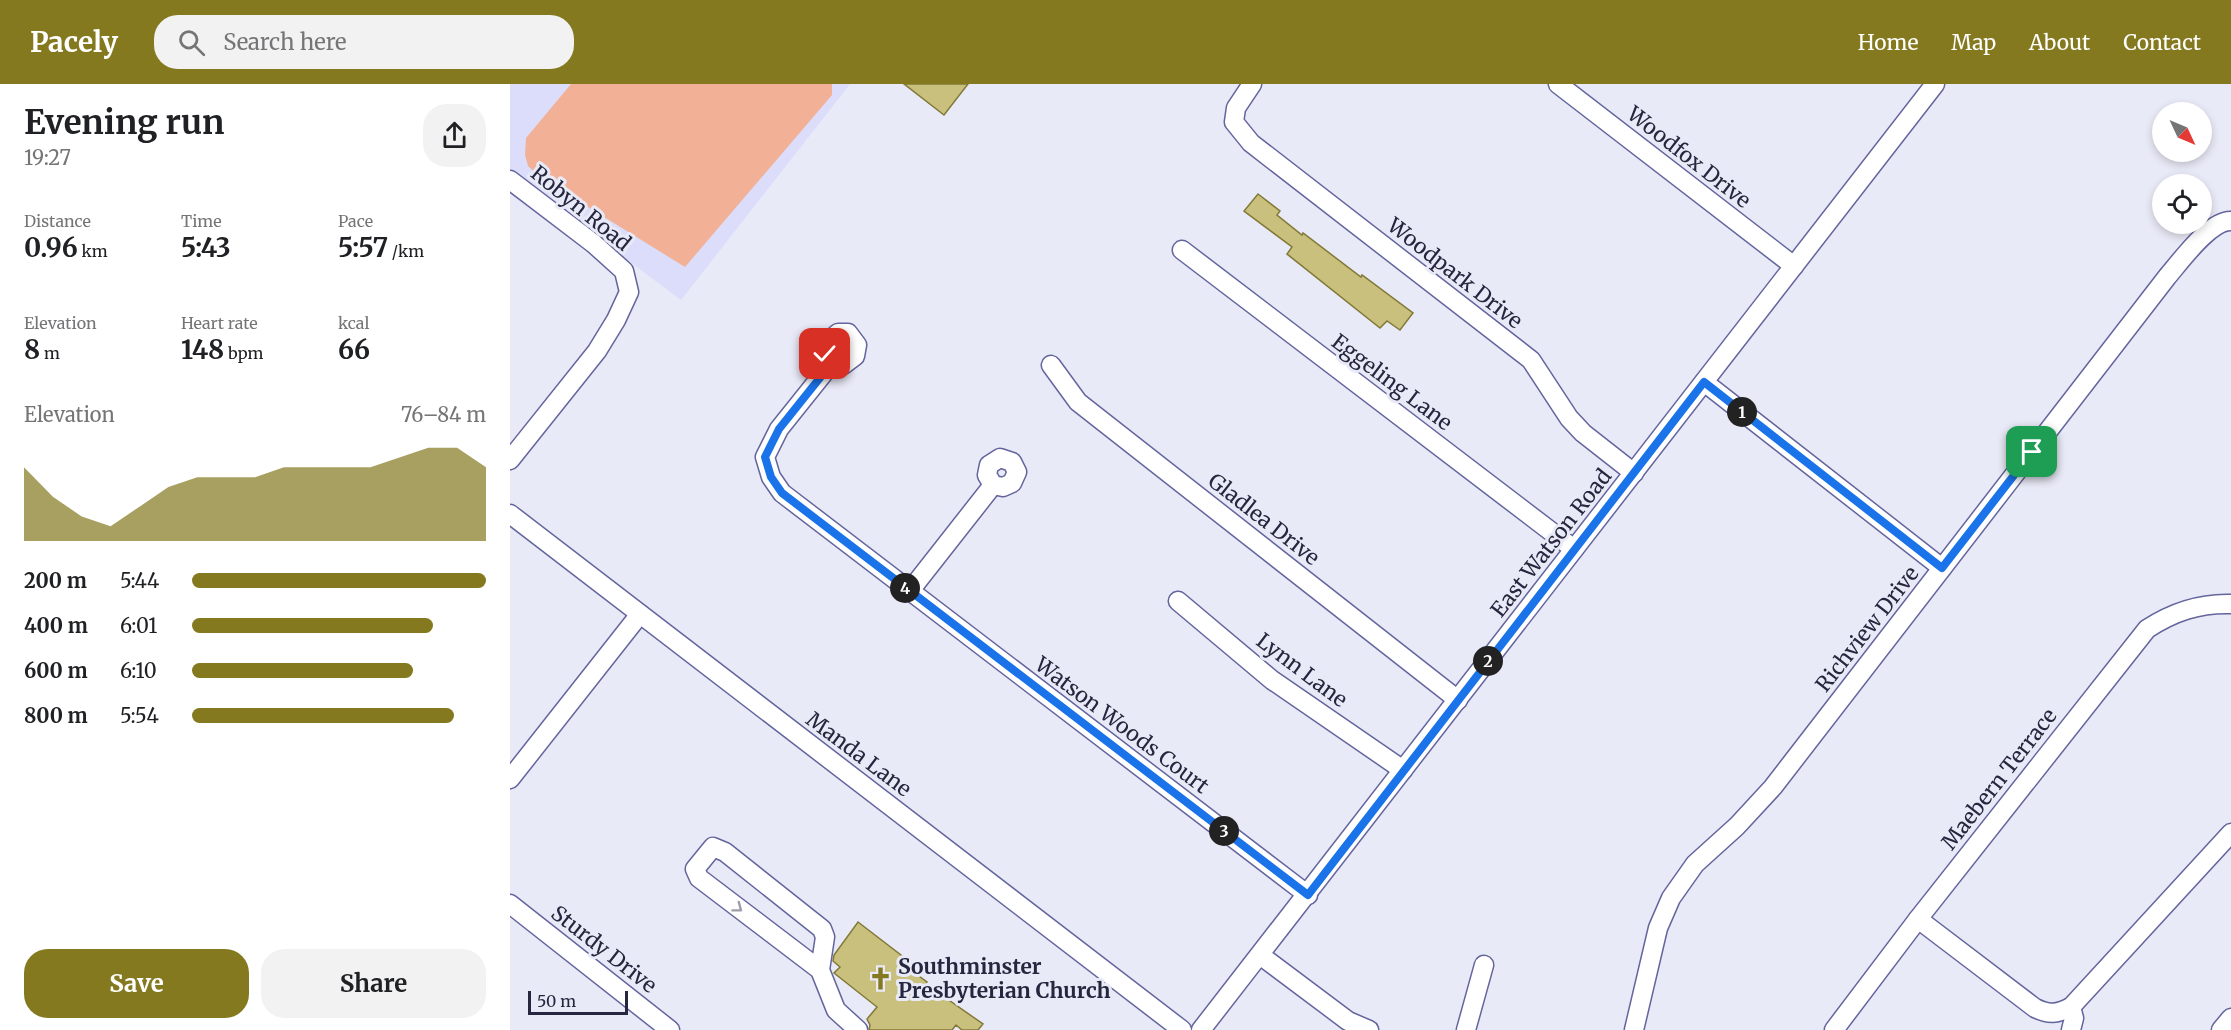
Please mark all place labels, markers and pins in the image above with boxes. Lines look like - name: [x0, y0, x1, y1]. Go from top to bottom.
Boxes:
- pin: [799, 328, 850, 379]
- pin: 1: [1727, 397, 1757, 427]
- pin: [2006, 426, 2057, 477]
- pin: 4: [890, 573, 920, 603]
- pin: 2: [1473, 646, 1503, 676]
- pin: 3: [1209, 816, 1239, 846]
- place label: Southminster Presbyterian Church: [898, 953, 1111, 1004]
- church icon: Southminster Presbyterian Church: [867, 965, 893, 991]

